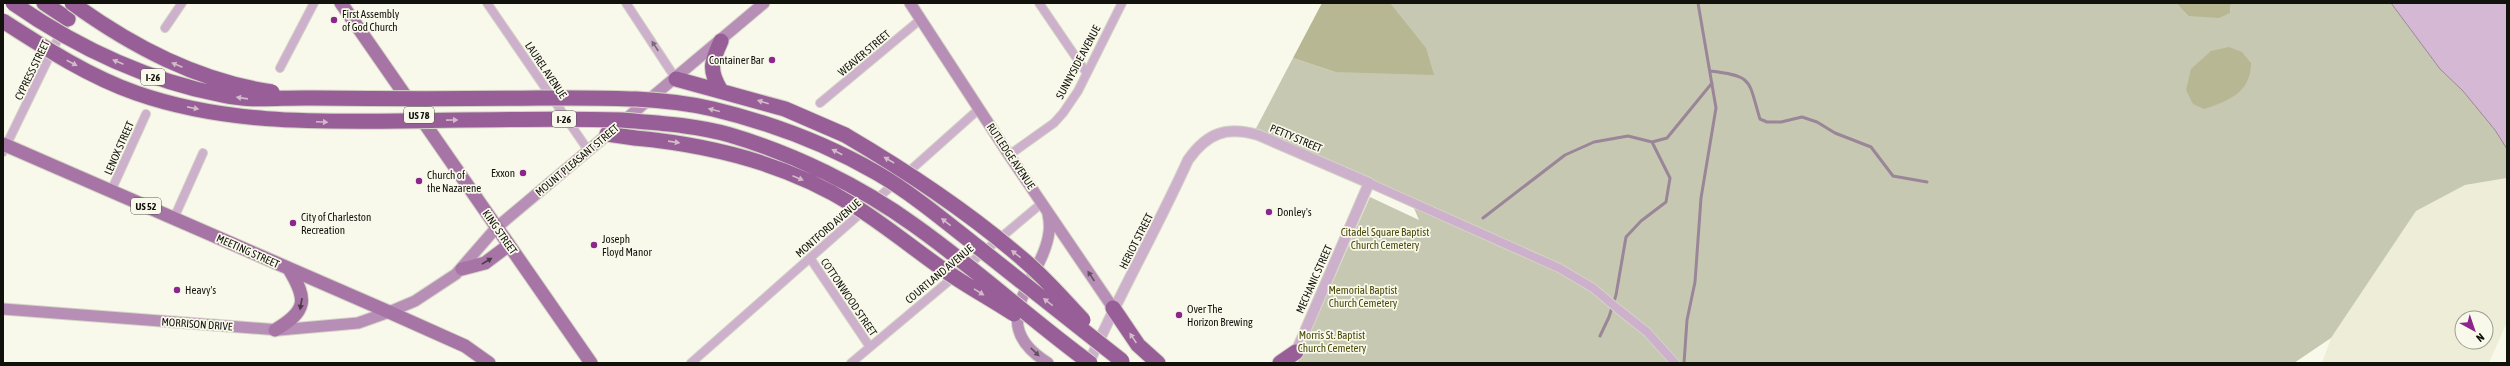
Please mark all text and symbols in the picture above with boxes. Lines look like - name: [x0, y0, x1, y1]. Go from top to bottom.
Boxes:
- place label: First Assembly of God Church: [342, 8, 400, 33]
- marker: First Assembly of God Church: [329, 15, 339, 25]
- street label: SUNNYSIDE AVENUE: [1054, 23, 1103, 101]
- street label: WEAVER STREET: [836, 28, 893, 78]
- street label: CYPRESS STREET: [12, 38, 52, 102]
- street label: LAUREL AVENUE: [523, 40, 569, 101]
- one-way arrow: [651, 41, 658, 52]
- place label: Container Bar: [709, 54, 765, 66]
- marker: Container Bar: [767, 55, 777, 65]
- one-way arrow: [111, 59, 123, 65]
- one-way arrow: [66, 60, 78, 66]
- one-way arrow: [171, 62, 182, 68]
- road number: I-26: [141, 69, 165, 85]
- one-way arrow: [236, 95, 248, 101]
- one-way arrow: [757, 99, 769, 105]
- one-way arrow: [187, 106, 199, 112]
- one-way arrow: [708, 106, 720, 112]
- road number: US 78: [404, 107, 434, 123]
- road number: I-26: [552, 111, 576, 127]
- one-way arrow: [446, 117, 459, 123]
- one-way arrow: [316, 118, 328, 125]
- street label: LENOX STREET: [102, 119, 136, 177]
- street label: RUTLEDGE AVENUE: [985, 121, 1038, 191]
- street label: MOUNT PLEASANT STREET: [533, 122, 621, 198]
- street label: PETTY STREET: [1268, 122, 1324, 154]
- one-way arrow: [668, 139, 680, 145]
- one-way arrow: [831, 148, 843, 155]
- one-way arrow: [883, 157, 895, 164]
- place label: Exxon: [491, 167, 515, 179]
- marker: Exxon: [518, 168, 528, 178]
- place label: Church of the Nazarene: [427, 169, 481, 194]
- one-way arrow: [793, 175, 804, 181]
- marker: Church of the Nazarene: [414, 176, 424, 186]
- street label: MONTFORD AVENUE: [793, 196, 863, 259]
- road number: US 52: [131, 198, 161, 214]
- place label: Donley's: [1277, 206, 1312, 218]
- marker: Donley's: [1264, 207, 1274, 217]
- street label: KING STREET: [480, 208, 520, 257]
- place label: City of Charleston Recreation: [301, 211, 371, 236]
- street label: HERIOT STREET: [1117, 211, 1155, 271]
- marker: City of Charleston Recreation: [288, 218, 298, 228]
- one-way arrow: [940, 218, 951, 226]
- park label: Citadel Square Baptist Church Cemetery: [1341, 226, 1429, 251]
- street label: MEETING STREET: [215, 232, 281, 270]
- place label: Joseph Floyd Manor: [602, 233, 652, 258]
- marker: Joseph Floyd Manor: [589, 240, 599, 250]
- street label: COURTLAND AVENUE: [903, 242, 976, 306]
- street label: MECHANIC STREET: [1294, 243, 1335, 315]
- one-way arrow: [1011, 250, 1021, 258]
- street label: COTTONWOOD STREET: [819, 256, 879, 338]
- one-way arrow: [481, 257, 493, 264]
- one-way arrow: [1087, 271, 1095, 281]
- place label: Heavy's: [185, 284, 216, 296]
- park label: Memorial Baptist Church Cemetery: [1328, 284, 1398, 309]
- marker: Heavy's: [172, 285, 182, 295]
- one-way arrow: [973, 288, 985, 295]
- one-way arrow: [298, 298, 304, 310]
- one-way arrow: [1042, 298, 1053, 307]
- place label: Over The Horizon Brewing: [1187, 303, 1253, 328]
- marker: Over The Horizon Brewing: [1174, 310, 1184, 320]
- north arrow: [2454, 310, 2494, 350]
- street label: MORRISON DRIVE: [161, 316, 233, 332]
- park label: Morris St. Baptist Church Cemetery: [1298, 329, 1367, 354]
- text: N: [2474, 331, 2487, 344]
- one-way arrow: [1129, 332, 1137, 343]
- one-way arrow: [1030, 347, 1040, 356]

